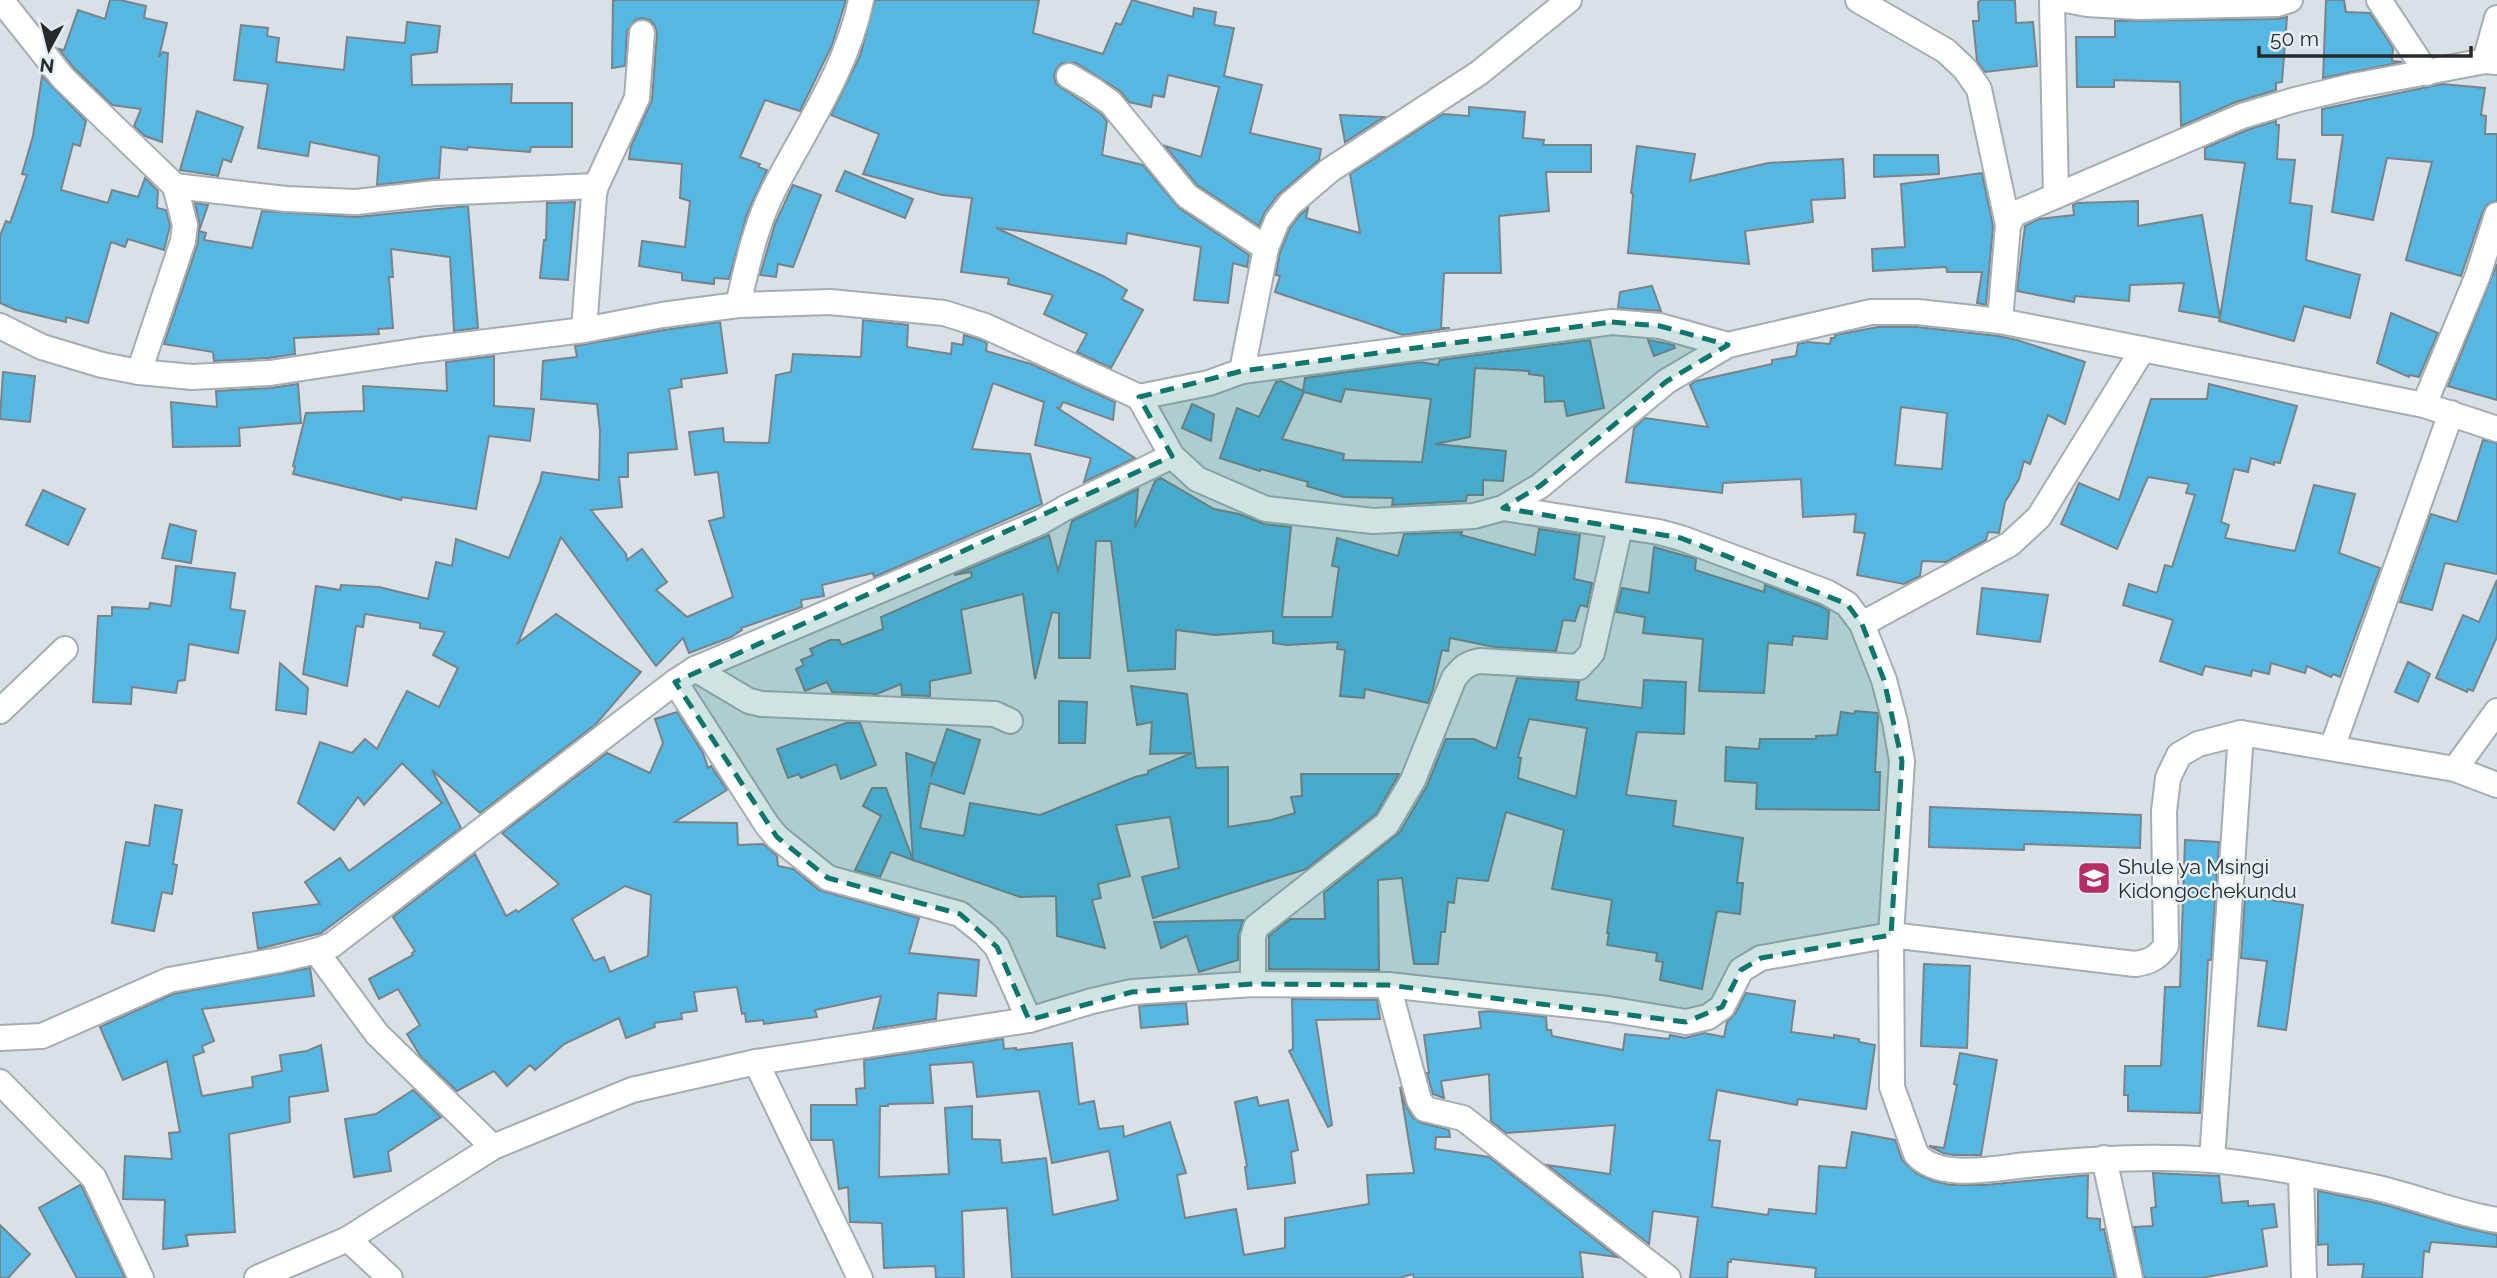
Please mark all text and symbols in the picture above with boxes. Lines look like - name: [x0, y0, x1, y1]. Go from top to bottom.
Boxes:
- north arrow: [14, 14, 84, 84]
- scale bar: [2259, 14, 2471, 58]
- text: 50 m: [2270, 26, 2319, 51]
- text: N: [38, 54, 55, 78]
- place label: Shule ya Msingi Kidongochekundu: [2118, 854, 2297, 903]
- school or university icon: Shule ya Msingi Kidongochekundu: [2075, 859, 2113, 897]

